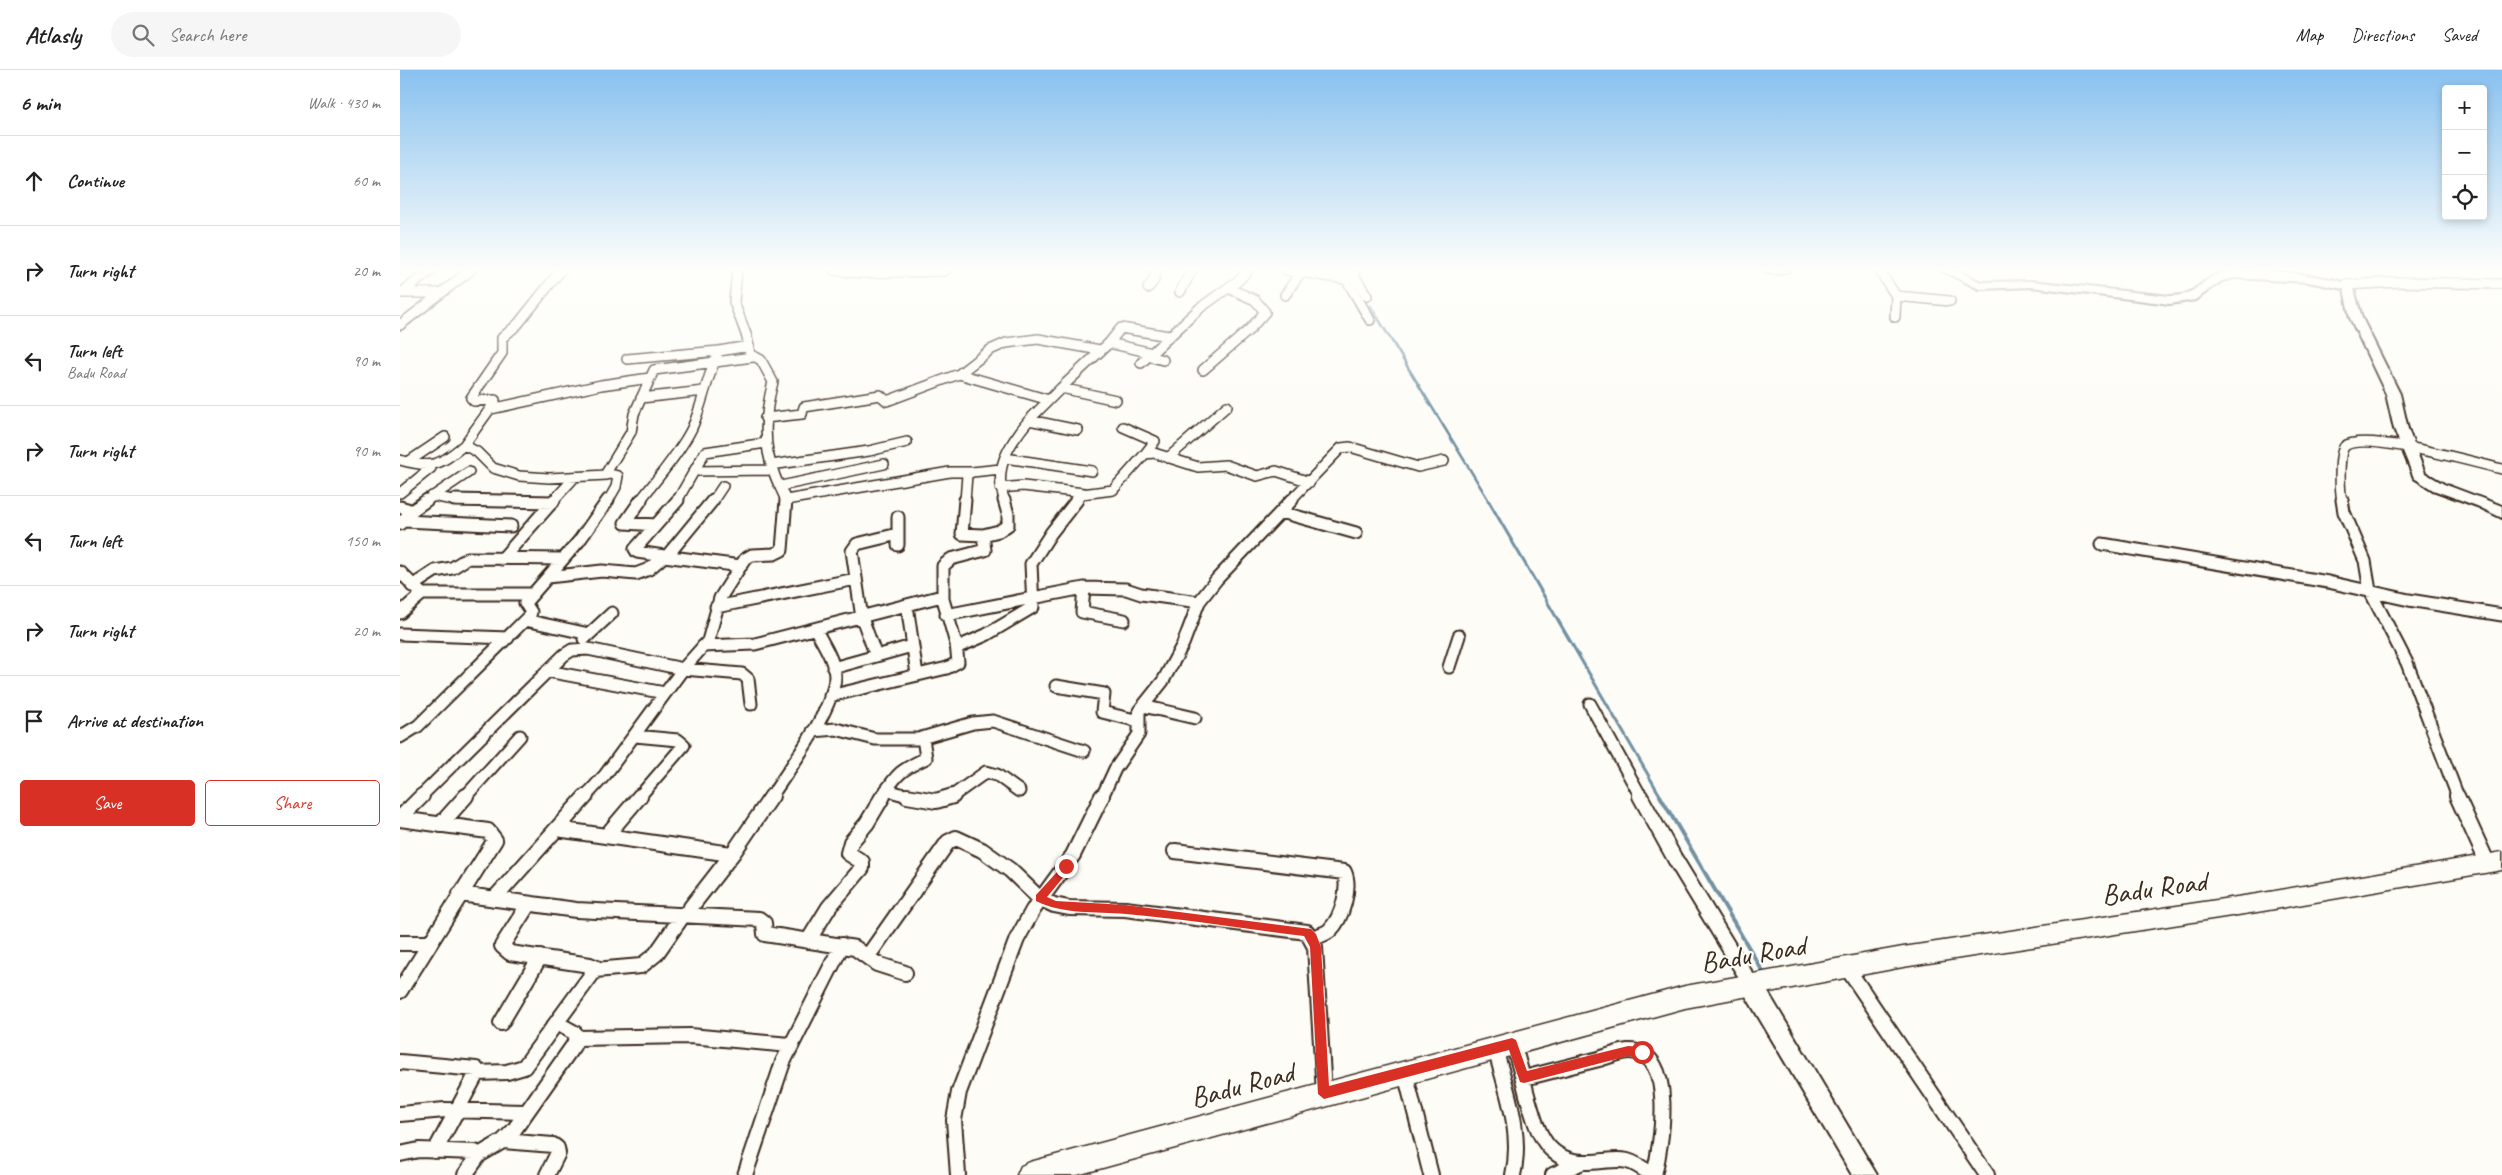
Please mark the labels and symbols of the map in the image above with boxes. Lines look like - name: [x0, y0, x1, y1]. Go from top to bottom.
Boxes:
- route end: [1055, 855, 1078, 878]
- street label: Badu Road: [2099, 862, 2213, 914]
- street label: Badu Road: [1698, 926, 1813, 981]
- route start: [1631, 1041, 1654, 1064]
- street label: Badu Road: [1186, 1052, 1302, 1117]

